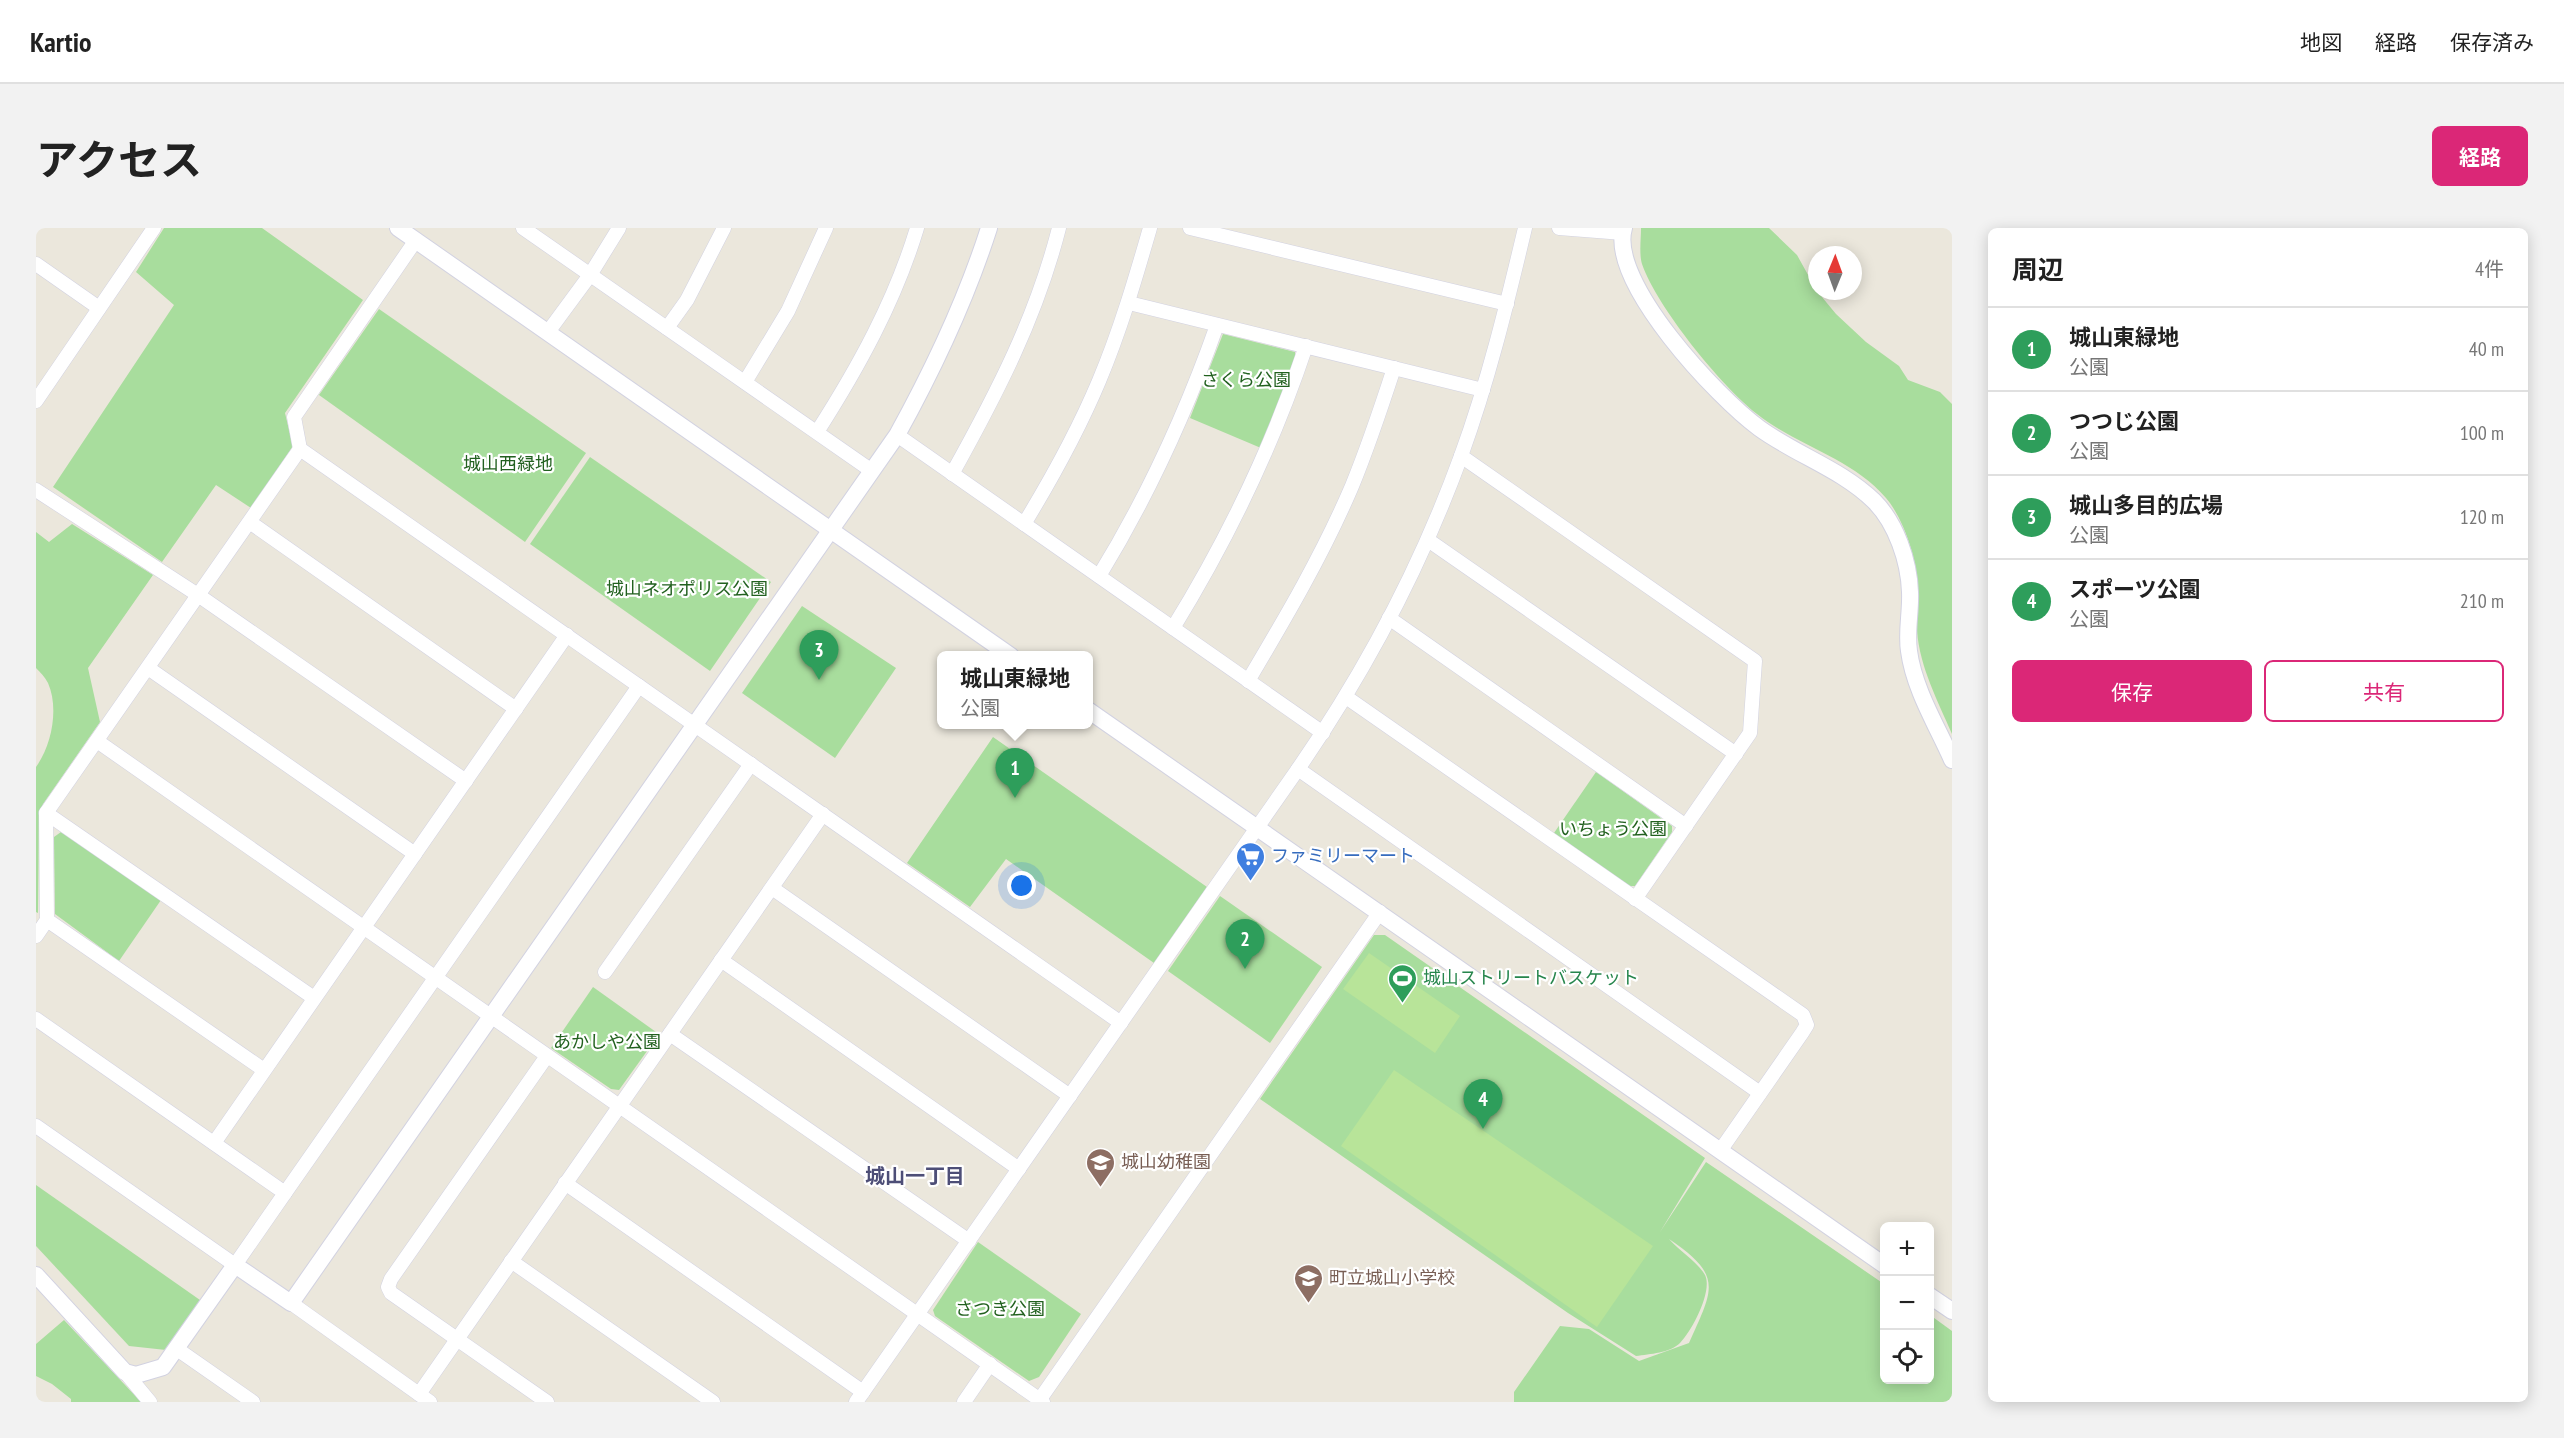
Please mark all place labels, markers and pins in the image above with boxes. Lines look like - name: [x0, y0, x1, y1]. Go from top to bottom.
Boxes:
- pin: 3: [800, 630, 838, 680]
- pin: 1: [996, 748, 1034, 798]
- supermarket icon: ファミリーマート: [1234, 840, 1266, 882]
- place label: ファミリーマート: [1271, 844, 1415, 867]
- pin: 2: [1226, 920, 1264, 969]
- sports icon: 城山ストリートバスケット: [1386, 962, 1418, 1004]
- place label: 城山ストリートバスケット: [1423, 966, 1639, 989]
- pin: 4: [1464, 1080, 1502, 1129]
- school or university icon: 城山幼稚園: [1084, 1146, 1116, 1188]
- place label: 城山幼稚園: [1121, 1150, 1211, 1173]
- school or university icon: 町立城山小学校: [1292, 1262, 1324, 1304]
- place label: 町立城山小学校: [1329, 1266, 1455, 1289]

